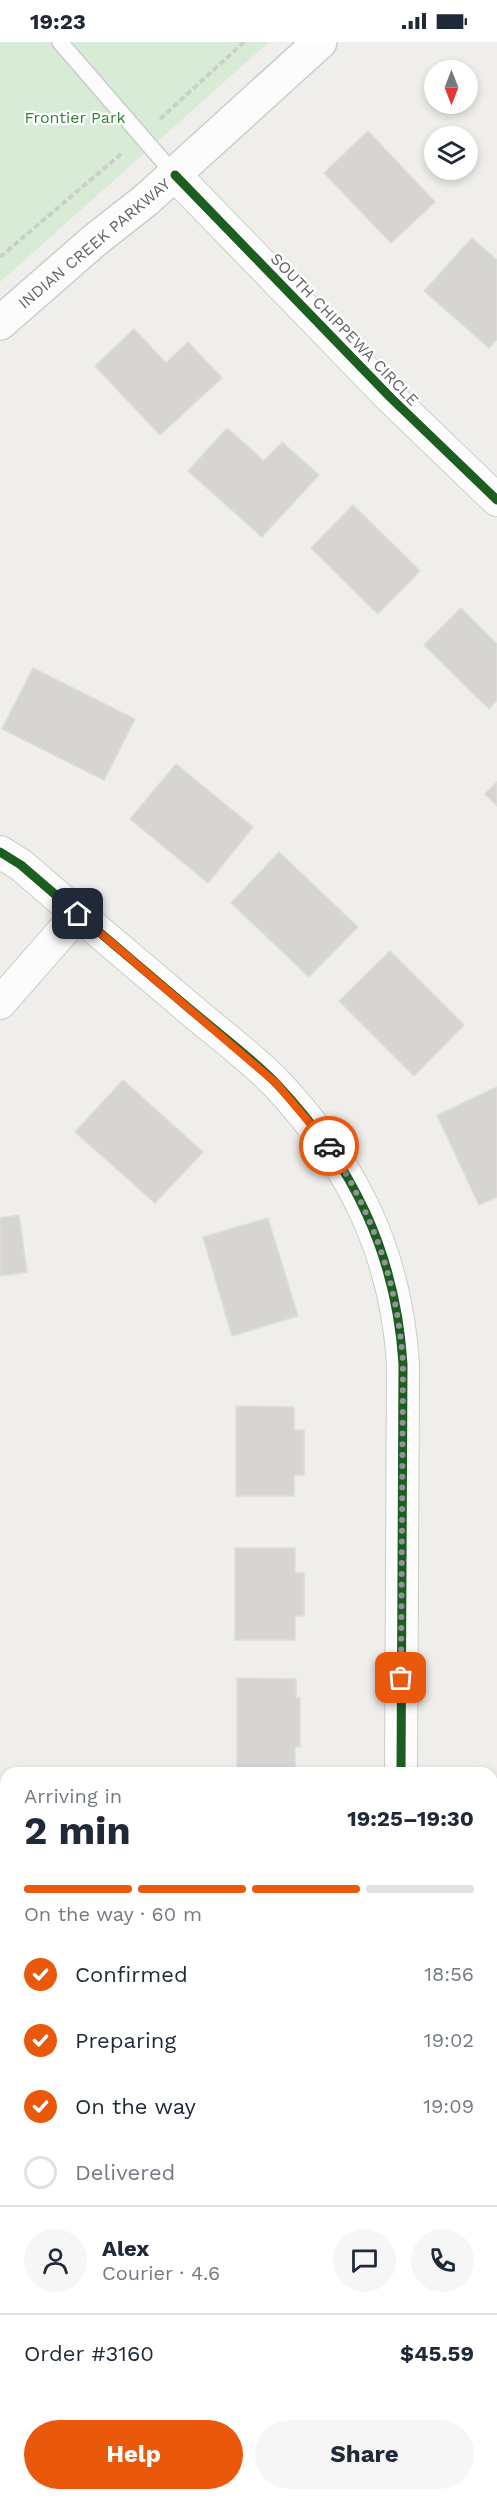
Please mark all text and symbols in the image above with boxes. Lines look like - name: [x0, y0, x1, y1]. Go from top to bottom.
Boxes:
- text: 19:23: [30, 9, 86, 34]
- north arrow: [424, 60, 478, 114]
- map controls: [424, 60, 478, 180]
- park label: Frontier Park: [25, 108, 126, 127]
- button: layers: [424, 126, 478, 180]
- street label: INDIAN CREEK PARKWAY: [15, 174, 174, 312]
- street label: SOUTH CHIPPEWA CIRCLE: [267, 249, 423, 410]
- pin: [52, 888, 103, 939]
- icon: home: [61, 897, 94, 930]
- courier: [299, 1116, 359, 1176]
- icon: car: [313, 1130, 346, 1163]
- pin: [375, 1652, 426, 1703]
- icon: bag: [384, 1661, 417, 1694]
- text: Arriving in: [24, 1784, 122, 1808]
- text: 19:25–19:30: [347, 1806, 474, 1831]
- text: 2 min: [24, 1808, 131, 1853]
- text: On the way · 60 m: [24, 1902, 202, 1926]
- icon: check: [24, 1958, 57, 1991]
- text: Confirmed: [75, 1962, 188, 1987]
- text: 18:56: [424, 1962, 474, 1986]
- icon: check: [24, 2024, 57, 2057]
- text: Preparing: [75, 2028, 176, 2053]
- text: 19:02: [424, 2028, 474, 2052]
- icon: check: [24, 2090, 57, 2123]
- text: On the way: [75, 2094, 196, 2119]
- text: 19:09: [423, 2094, 474, 2118]
- text: Delivered: [75, 2160, 175, 2185]
- button: person: [24, 2229, 87, 2292]
- button: chat: [333, 2229, 396, 2292]
- button: phone: [411, 2229, 474, 2292]
- text: Alex: [102, 2236, 149, 2261]
- text: Courier · 4.6: [102, 2261, 220, 2285]
- text: Order #3160: [24, 2341, 154, 2366]
- text: $45.59: [400, 2341, 474, 2366]
- button: Help: [24, 2420, 243, 2489]
- button: Share: [255, 2420, 474, 2489]

